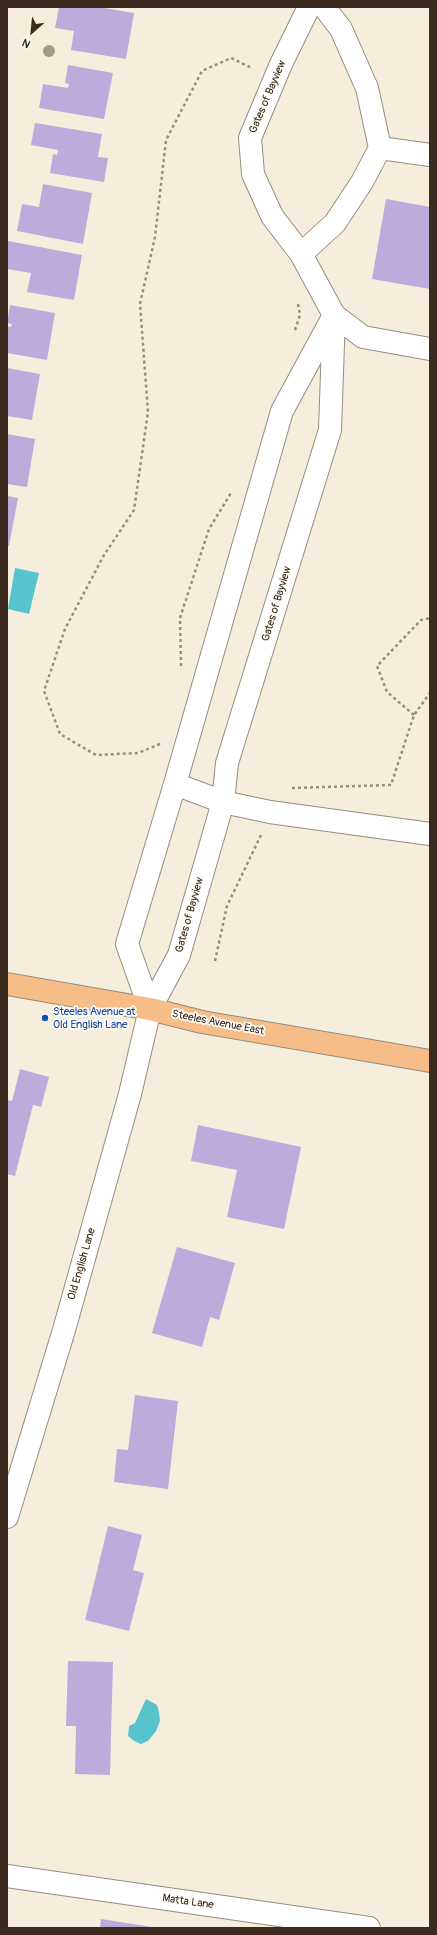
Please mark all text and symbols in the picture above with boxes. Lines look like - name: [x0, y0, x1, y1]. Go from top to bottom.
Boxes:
- north arrow: [12, 12, 52, 52]
- text: N: [20, 36, 33, 51]
- street label: Gates of Bayview: [247, 59, 289, 135]
- street label: Gates of Bayview: [259, 565, 295, 643]
- street label: Gates of Bayview: [173, 876, 207, 954]
- place label: Steeles Avenue at Old English Lane: [53, 1005, 135, 1031]
- street label: Steeles Avenue East: [171, 1008, 265, 1038]
- marker: Steeles Avenue at Old English Lane: [40, 1013, 50, 1023]
- street label: Old English Lane: [65, 1226, 99, 1302]
- street label: Matta Lane: [161, 1892, 215, 1912]

